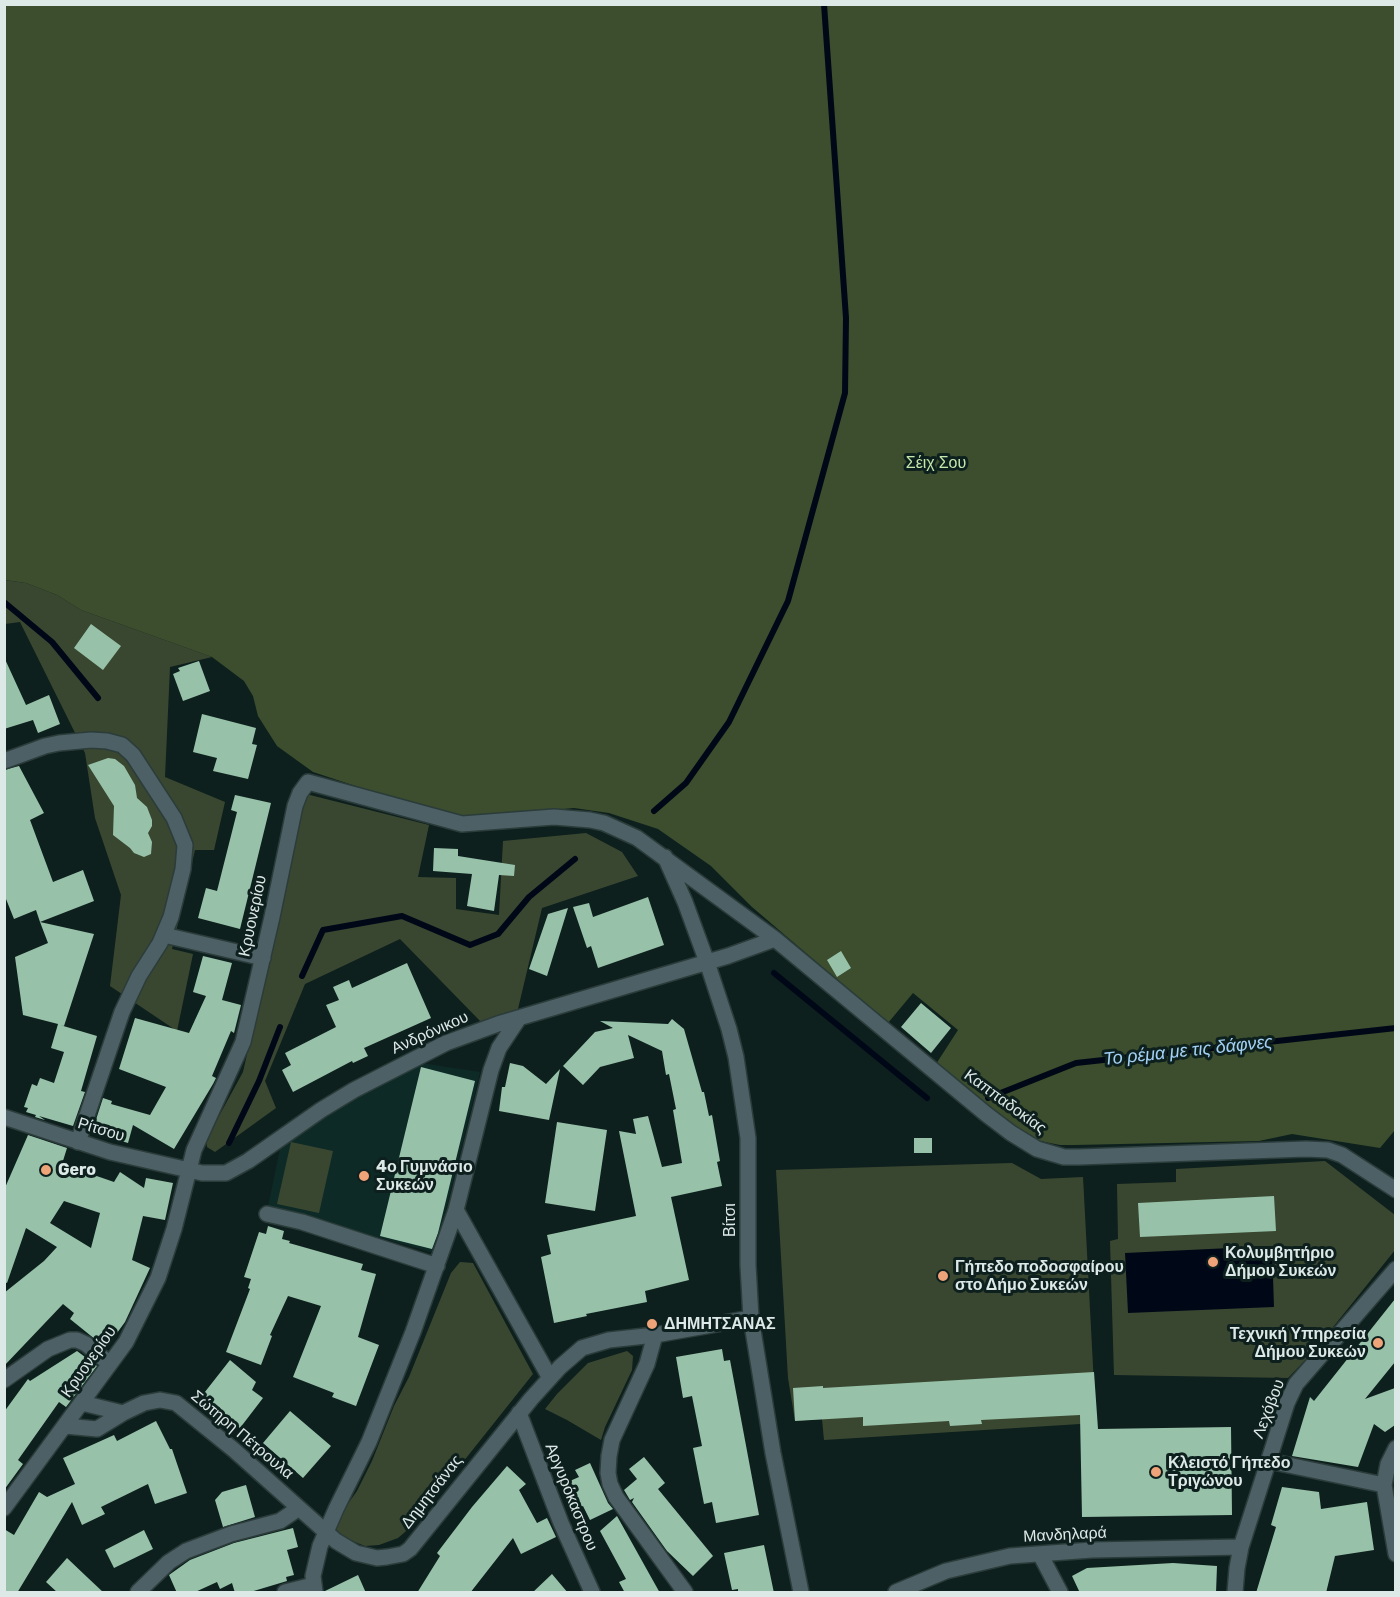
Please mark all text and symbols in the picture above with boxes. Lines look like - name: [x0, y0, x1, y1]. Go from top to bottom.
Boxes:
- park label: Σέιχ Σου: [906, 453, 966, 473]
- street label: Κρυονερίου: [235, 873, 271, 959]
- street label: Ανδρόνικου: [389, 1007, 471, 1059]
- water label: Το ρέμα με τις δάφνες: [1102, 1031, 1274, 1071]
- street label: Καππαδοκίας: [960, 1066, 1050, 1138]
- street label: Ρίτσου: [75, 1114, 127, 1146]
- place label: 4ο Γυμνάσιο Συκεών: [376, 1157, 473, 1195]
- place label: Gero: [58, 1160, 96, 1180]
- marker: Gero: [39, 1163, 53, 1177]
- marker: 4ο Γυμνάσιο Συκεών: [357, 1169, 371, 1183]
- street label: Βίτσι: [720, 1203, 740, 1237]
- place label: Κολυμβητήριο Δήμου Συκεών: [1225, 1243, 1336, 1281]
- marker: Κολυμβητήριο Δήμου Συκεών: [1206, 1255, 1220, 1269]
- place label: Γήπεδο ποδοσφαίρου στο Δήμο Συκεών: [955, 1257, 1124, 1295]
- marker: Γήπεδο ποδοσφαίρου στο Δήμο Συκεών: [936, 1269, 950, 1283]
- place label: ΔΗΜΗΤΣΑΝΑΣ: [664, 1314, 776, 1334]
- marker: ΔΗΜΗΤΣΑΝΑΣ: [645, 1317, 659, 1331]
- street label: Κρυονερίου: [57, 1323, 121, 1401]
- place label: Τεχνική Υπηρεσία Δήμου Συκεών: [1230, 1324, 1366, 1362]
- marker: Τεχνική Υπηρεσία Δήμου Συκεών: [1371, 1336, 1385, 1350]
- street label: Λεχόβου: [1249, 1377, 1289, 1441]
- street label: Σώτηρη Πέτρουλα: [187, 1386, 297, 1484]
- street label: Αργυρόκαστρου: [541, 1440, 601, 1554]
- street label: Δημητσάνας: [397, 1451, 467, 1533]
- place label: Κλειστό Γήπεδο Τριγώνου: [1168, 1453, 1290, 1491]
- marker: Κλειστό Γήπεδο Τριγώνου: [1149, 1465, 1163, 1479]
- street label: Μανδηλαρά: [1023, 1523, 1107, 1547]

